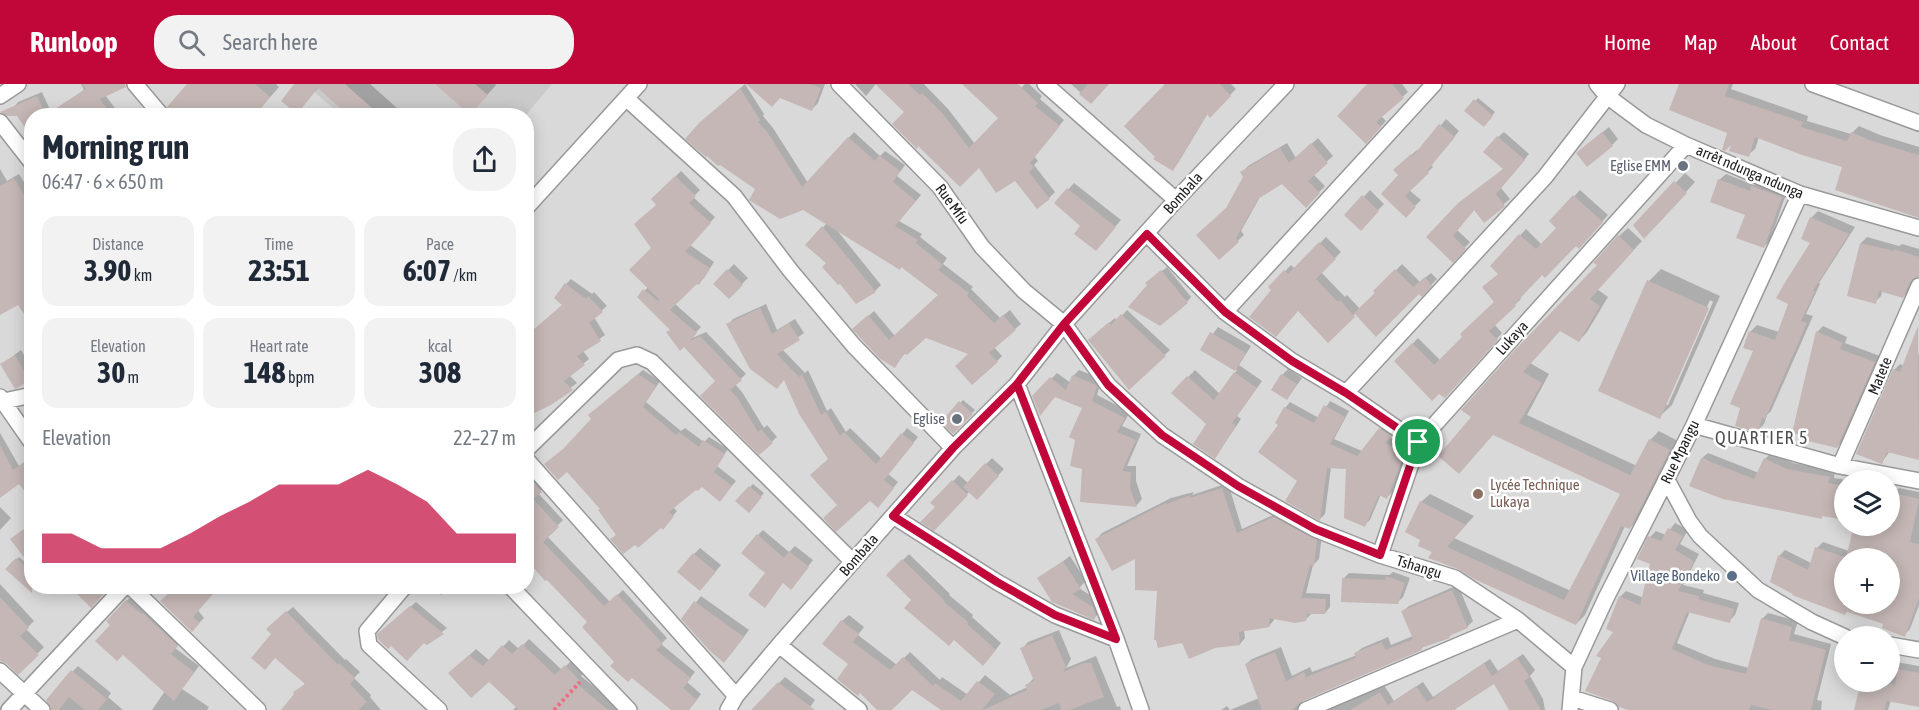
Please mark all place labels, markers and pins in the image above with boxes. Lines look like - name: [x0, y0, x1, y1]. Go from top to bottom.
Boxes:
- place label: Eglise EMM: [1610, 157, 1671, 174]
- marker: Eglise EMM: [1676, 159, 1690, 173]
- place label: Eglise: [913, 410, 945, 427]
- marker: Eglise: [950, 412, 964, 426]
- pin: [1392, 416, 1443, 467]
- place label: Lycée Technique Lukaya: [1490, 476, 1580, 510]
- marker: Lycée Technique Lukaya: [1471, 487, 1485, 501]
- place label: Village Bondeko: [1631, 567, 1720, 584]
- marker: Village Bondeko: [1725, 569, 1739, 583]

